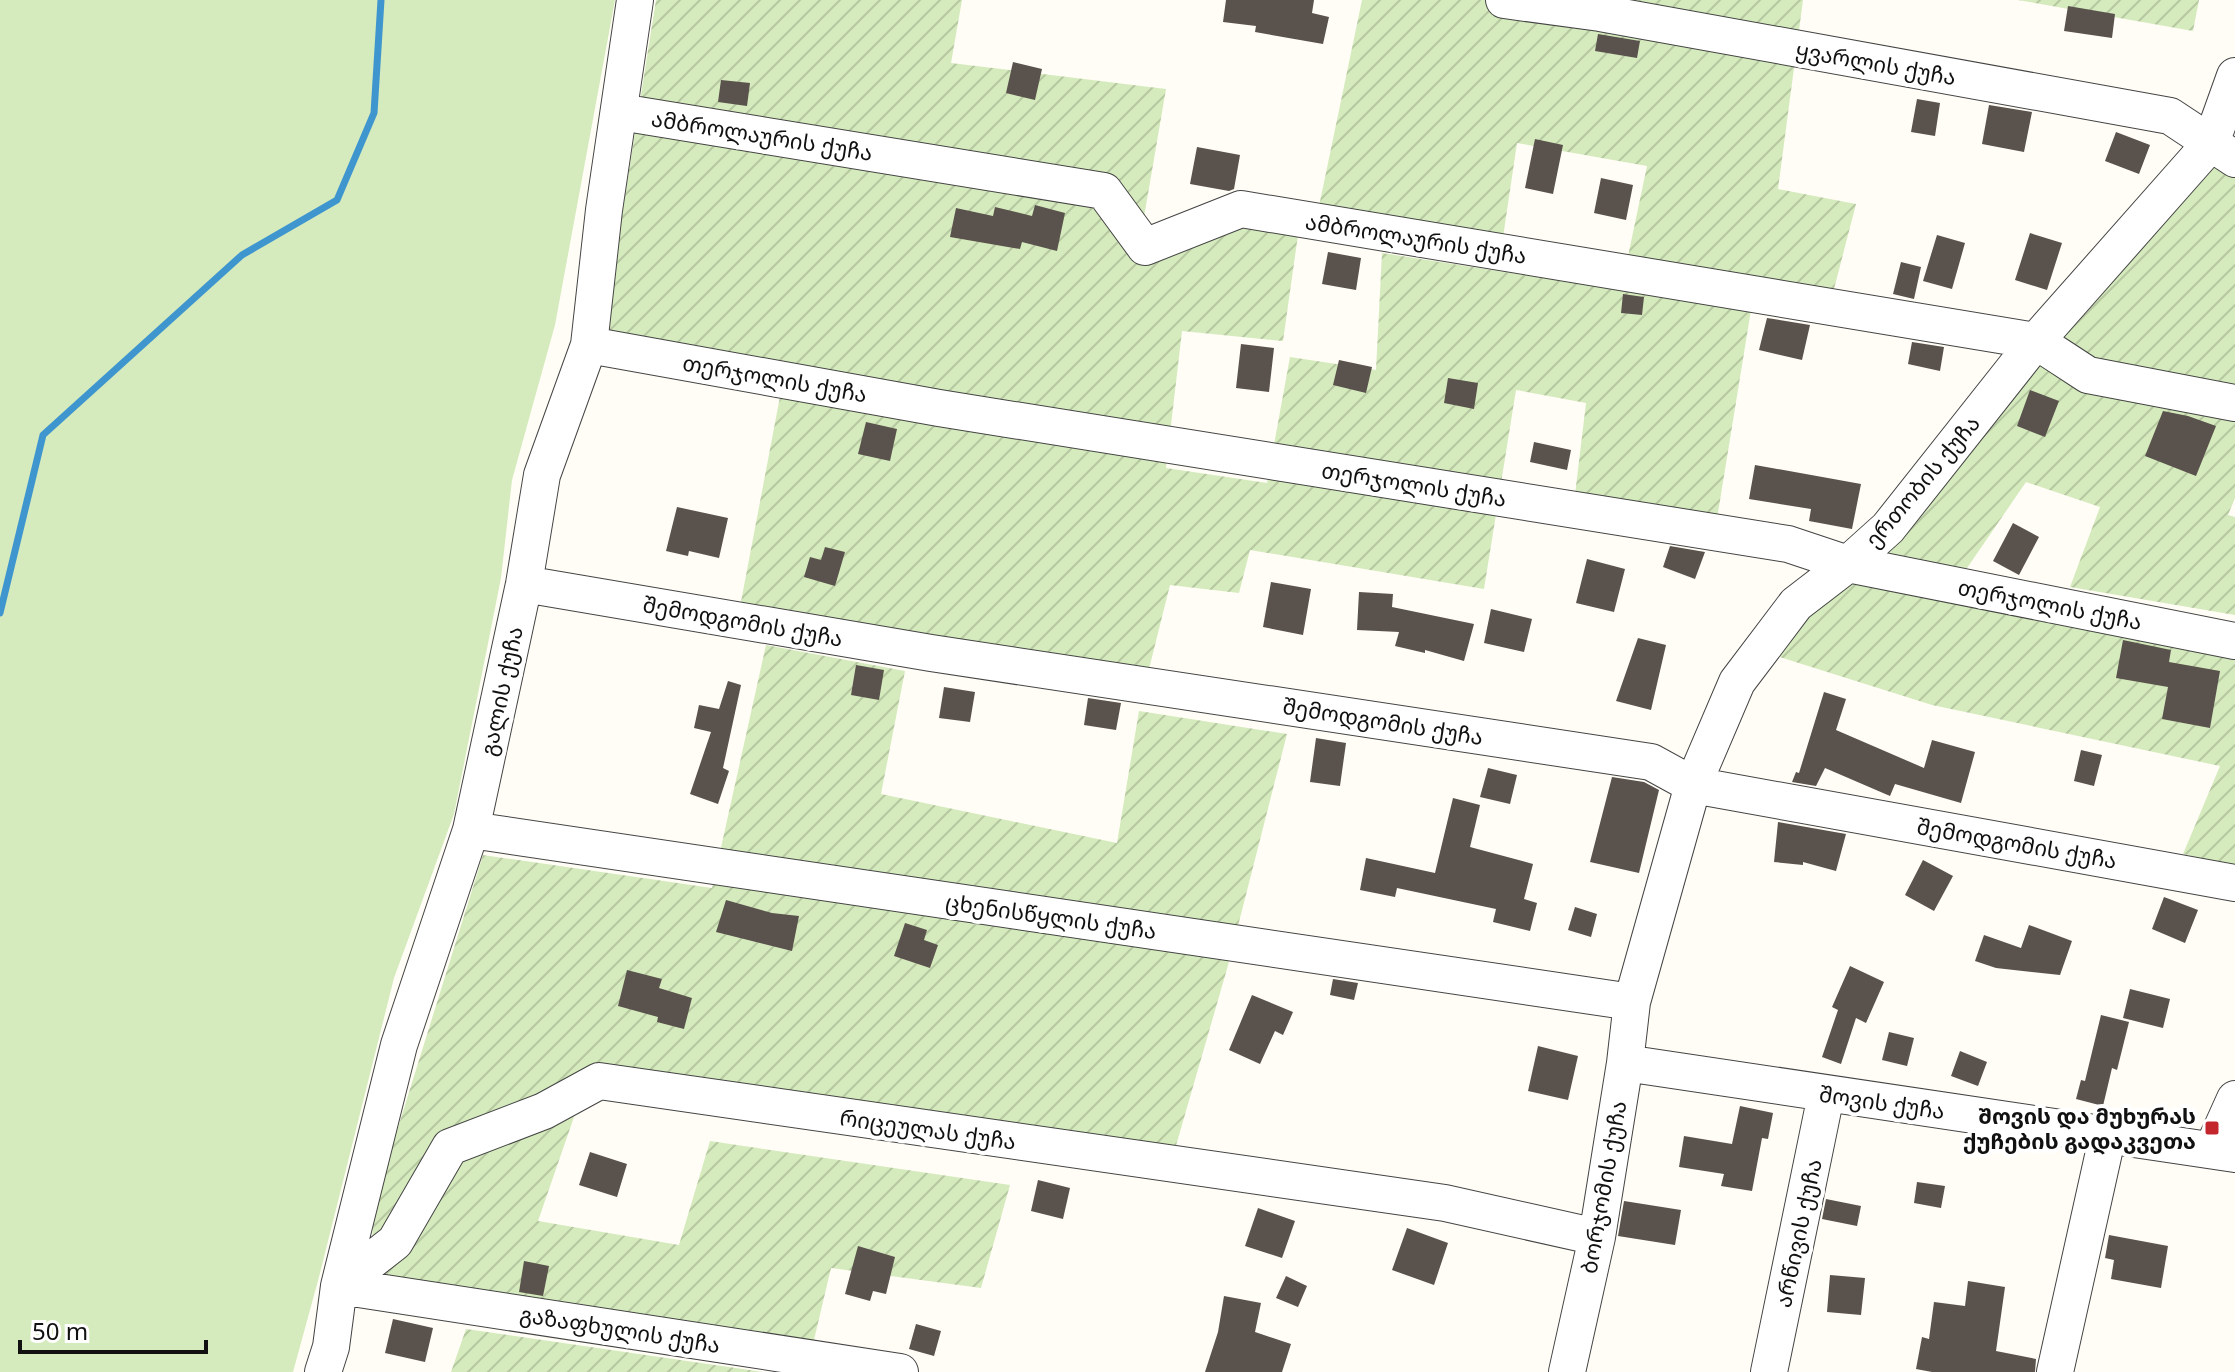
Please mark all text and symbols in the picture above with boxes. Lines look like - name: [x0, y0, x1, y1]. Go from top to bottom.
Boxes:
- street label: ყვარლის ქუჩა: [1794, 35, 1958, 91]
- street label: ამბროლაურის ქუჩა: [649, 103, 875, 167]
- street label: ამბროლაურის ქუჩა: [1303, 206, 1529, 270]
- street label: თერჯოლის ქუჩა: [681, 348, 869, 408]
- street label: ერთობის ქუჩა: [1858, 409, 1986, 553]
- street label: თერჯოლის ქუჩა: [1320, 455, 1508, 513]
- street label: თერჯოლის ქუჩა: [1956, 572, 2144, 636]
- street label: შემოდგომის ქუჩა: [641, 589, 845, 653]
- street label: გალის ქუჩა: [473, 624, 529, 758]
- street label: შემოდგომის ქუჩა: [1281, 691, 1485, 751]
- street label: შემოდგომის ქუჩა: [1915, 811, 2119, 875]
- street label: ცხენისწყლის ქუჩა: [944, 887, 1158, 945]
- street label: შოვის ქუჩა: [1817, 1079, 1947, 1125]
- street label: ბორჯომის ქუჩა: [1574, 1098, 1632, 1276]
- place label: შოვის და მუხურას ქუჩების გადაკვეთა: [1963, 1101, 2196, 1155]
- street label: რიცეულას ქუჩა: [838, 1102, 1018, 1156]
- marker: შოვის და მუხურას ქუჩების გადაკვეთა: [2203, 1119, 2221, 1137]
- street label: არწივის ქუჩა: [1768, 1156, 1828, 1310]
- street label: გაზაფხულის ქუჩა: [518, 1299, 722, 1359]
- scale bar: [20, 1304, 206, 1354]
- text: 50 m: [32, 1314, 88, 1347]

